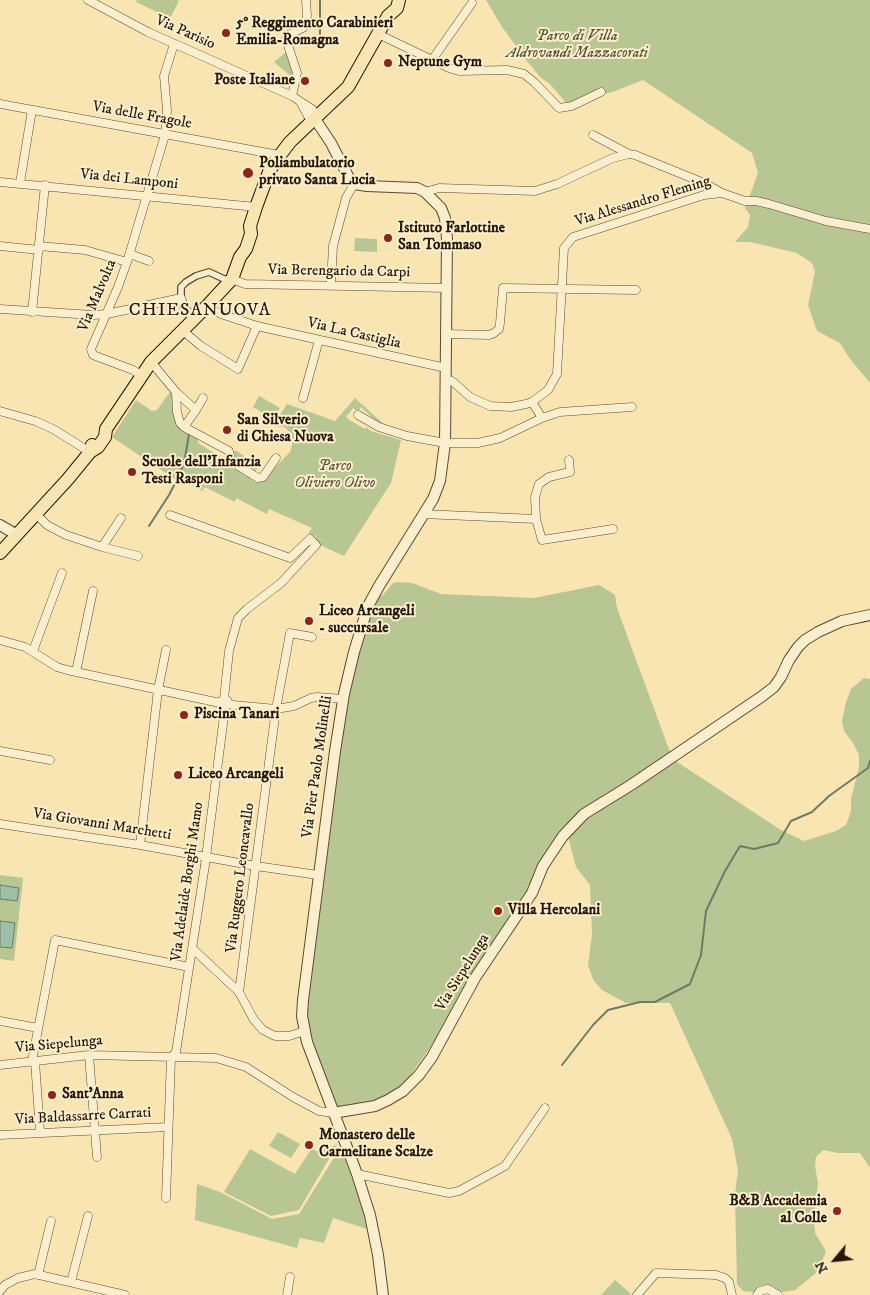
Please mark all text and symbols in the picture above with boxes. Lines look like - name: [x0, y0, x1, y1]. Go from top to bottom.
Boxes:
- street label: Via Parisio: [152, 12, 218, 54]
- place label: 5° Reggimento Carabinieri Emilia-Romagna: [236, 15, 393, 50]
- marker: 5° Reggimento Carabinieri Emilia-Romagna: [220, 27, 232, 39]
- park label: Parco di Villa Aldrovandi Mazzacorati: [506, 28, 648, 63]
- place label: Neptune Gym: [398, 54, 482, 72]
- marker: Neptune Gym: [382, 57, 394, 69]
- place label: Poste Italiane: [214, 72, 295, 90]
- marker: Poste Italiane: [299, 75, 311, 87]
- street label: Via delle Fragole: [91, 98, 193, 134]
- place label: Poliambulatorio privato Santa Lucia: [259, 155, 375, 190]
- street label: Via dei Lamponi: [79, 166, 179, 194]
- marker: Poliambulatorio privato Santa Lucia: [241, 166, 255, 180]
- street label: Via Alessandro Fleming: [573, 173, 713, 231]
- place label: Istituto Farlottine San Tommaso: [398, 220, 505, 255]
- marker: Istituto Farlottine San Tommaso: [382, 232, 394, 244]
- street label: Via Malvolta: [75, 257, 121, 335]
- street label: Via Berengario da Carpi: [268, 262, 410, 282]
- district label: CHIESANUOVA: [127, 300, 273, 322]
- street label: Via La Castiglia: [306, 315, 402, 353]
- place label: San Silverio di Chiesa Nuova: [237, 412, 334, 447]
- marker: San Silverio di Chiesa Nuova: [221, 424, 233, 436]
- place label: Scuole dell'Infanzia Testi Rasponi: [142, 454, 261, 489]
- park label: Parco Oliviero Olivo: [295, 458, 375, 493]
- marker: Scuole dell'Infanzia Testi Rasponi: [126, 466, 138, 478]
- place label: Liceo Arcangeli - succursale: [319, 603, 414, 638]
- marker: Liceo Arcangeli - succursale: [303, 615, 315, 627]
- street label: Via Pier Paolo Molinelli: [299, 695, 337, 839]
- place label: Piscina Tanari: [194, 706, 279, 724]
- marker: Piscina Tanari: [178, 709, 190, 721]
- place label: Liceo Arcangeli: [188, 766, 283, 784]
- marker: Liceo Arcangeli: [172, 769, 184, 781]
- street label: Via Adelaide Borghi Mamo: [168, 801, 208, 963]
- street label: Via Ruggero Leoncavallo: [223, 802, 259, 954]
- street label: Via Giovanni Marchetti: [32, 805, 172, 845]
- place label: Villa Hercolani: [508, 902, 600, 920]
- marker: Villa Hercolani: [492, 905, 504, 917]
- street label: Via Siepelunga: [432, 931, 494, 1015]
- street label: Via Siepelunga: [15, 1032, 103, 1058]
- place label: Sant'Anna: [62, 1086, 124, 1104]
- marker: Sant'Anna: [46, 1089, 58, 1101]
- street label: Via Baldassarre Carrati: [14, 1104, 152, 1130]
- place label: Monastero delle Carmelitane Scalze: [319, 1127, 433, 1162]
- marker: Monastero delle Carmelitane Scalze: [303, 1139, 315, 1151]
- place label: B&B Accademia al Colle: [729, 1193, 827, 1228]
- marker: B&B Accademia al Colle: [831, 1205, 843, 1217]
- north arrow: [810, 1235, 860, 1285]
- text: N: [811, 1258, 832, 1276]

